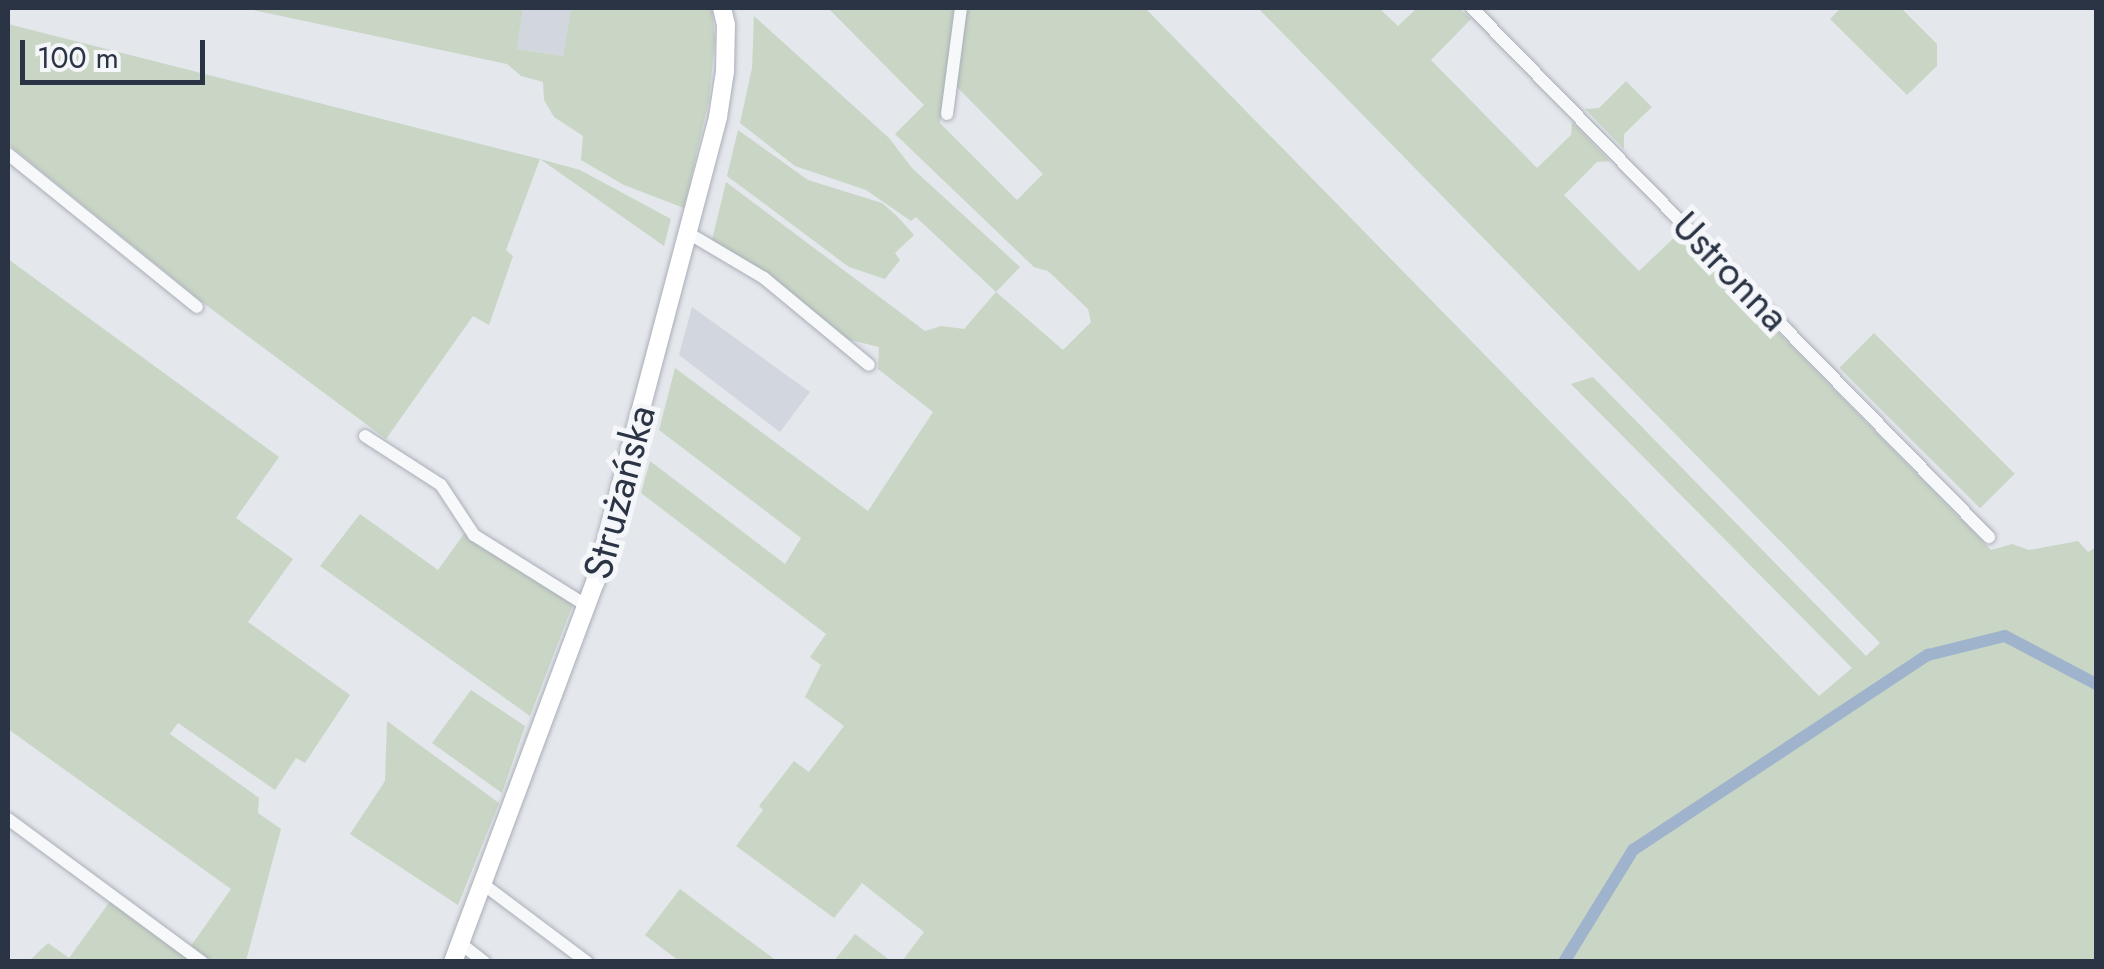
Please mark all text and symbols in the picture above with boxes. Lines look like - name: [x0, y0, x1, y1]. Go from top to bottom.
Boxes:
- scale bar: [25, 20, 210, 82]
- text: 100 m: [37, 36, 119, 79]
- street label: Ustronna: [1663, 201, 1799, 341]
- street label: Strużańska: [573, 400, 665, 584]

